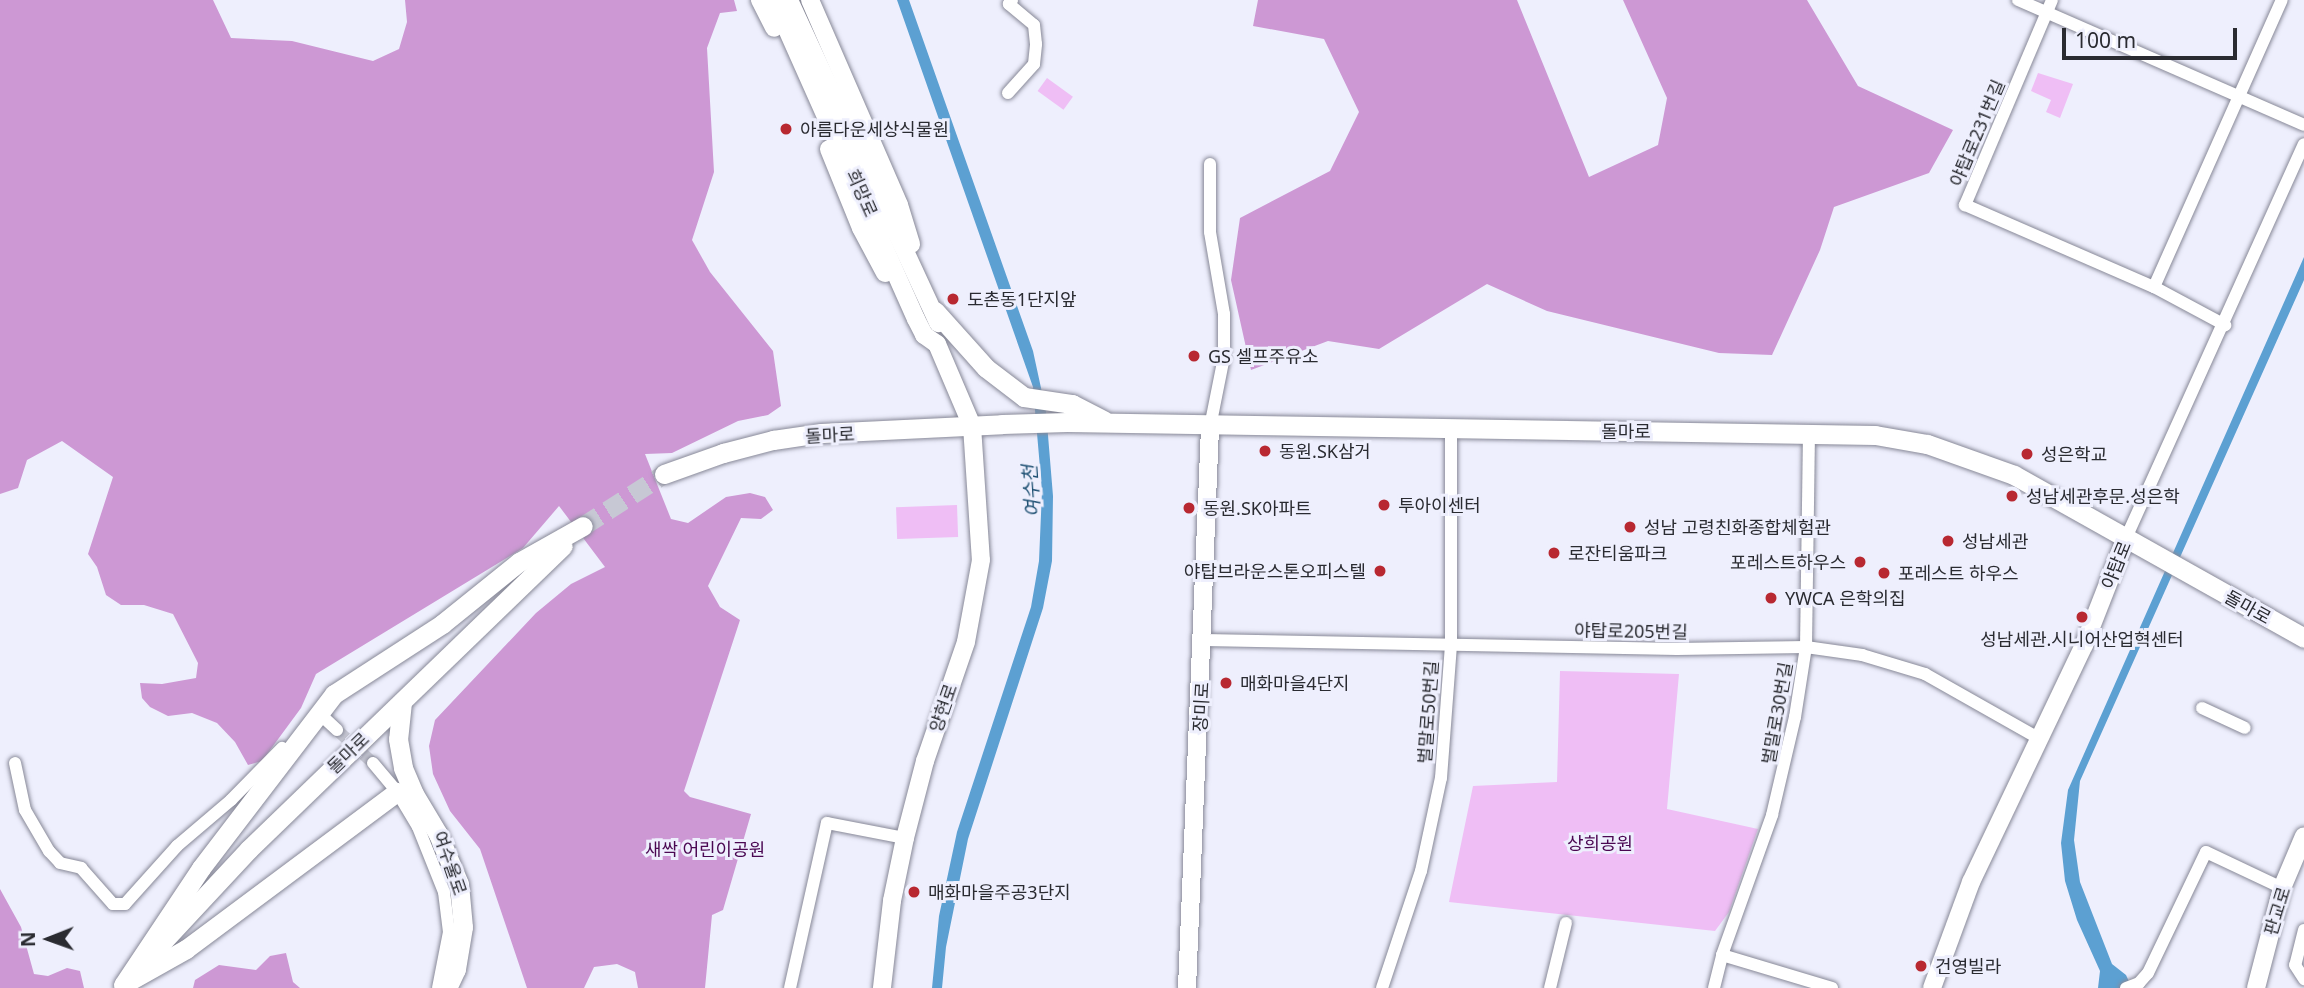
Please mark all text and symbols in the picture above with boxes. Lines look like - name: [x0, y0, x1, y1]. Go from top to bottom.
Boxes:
- scale bar: [2066, 14, 2241, 58]
- text: 100 m: [2075, 26, 2136, 54]
- street label: 야탑로231번길: [1945, 76, 2009, 190]
- place label: 아름다운세상식물원: [800, 118, 949, 140]
- marker: 아름다운세상식물원: [778, 121, 794, 137]
- street label: 희망로: [842, 166, 882, 220]
- place label: 도촌동1단지앞: [967, 288, 1077, 310]
- marker: 도촌동1단지앞: [945, 291, 961, 307]
- place label: GS 셀프주유소: [1208, 345, 1318, 367]
- marker: GS 셀프주유소: [1186, 348, 1202, 364]
- street label: 돌마로: [1601, 420, 1651, 442]
- street label: 돌마로: [805, 423, 855, 447]
- place label: 동원.SK삼거: [1279, 440, 1371, 462]
- marker: 동원.SK삼거: [1257, 443, 1273, 459]
- place label: 성은학교: [2041, 443, 2107, 465]
- marker: 성은학교: [2019, 446, 2035, 462]
- water label: 여수천: [1019, 464, 1045, 518]
- place label: 성남세관후문.성은학: [2026, 485, 2180, 507]
- marker: 성남세관후문.성은학: [2004, 488, 2020, 504]
- place label: 투아이센터: [1398, 494, 1481, 516]
- place label: 동원.SK아파트: [1203, 497, 1312, 519]
- marker: 투아이센터: [1376, 497, 1392, 513]
- marker: 동원.SK아파트: [1181, 500, 1197, 516]
- place label: 성남 고령친화종합체험관: [1644, 516, 1831, 538]
- marker: 성남 고령친화종합체험관: [1622, 519, 1638, 535]
- place label: 성남세관: [1962, 530, 2028, 552]
- marker: 성남세관: [1940, 533, 1956, 549]
- street label: 야탑로: [2097, 538, 2135, 592]
- place label: 로잔티움파크: [1568, 542, 1667, 564]
- marker: 로잔티움파크: [1546, 545, 1562, 561]
- place label: 포레스트하우스: [1730, 551, 1846, 573]
- marker: 포레스트하우스: [1852, 554, 1868, 570]
- place label: 야탑브라운스톤오피스텔: [1184, 560, 1366, 582]
- place label: 포레스트 하우스: [1898, 562, 2019, 584]
- marker: 야탑브라운스톤오피스텔: [1372, 563, 1388, 579]
- marker: 포레스트 하우스: [1876, 565, 1892, 581]
- street label: 돌마로: [2221, 586, 2275, 628]
- place label: YWCA 은학의집: [1785, 587, 1906, 609]
- marker: YWCA 은학의집: [1763, 590, 1779, 606]
- marker: 성남세관.시니어산업혁센터: [2074, 609, 2090, 625]
- street label: 야탑로205번길: [1574, 619, 1688, 643]
- place label: 성남세관.시니어산업혁센터: [1980, 628, 2184, 650]
- street label: 벌말로50번길: [1414, 660, 1442, 764]
- street label: 벌말로30번길: [1757, 660, 1797, 766]
- place label: 매화마을4단지: [1240, 672, 1350, 694]
- marker: 매화마을4단지: [1218, 675, 1234, 691]
- street label: 양현로: [925, 681, 961, 735]
- street label: 장미로: [1189, 682, 1213, 732]
- street label: 돌마로: [323, 728, 373, 778]
- street label: 여수울로: [429, 828, 471, 898]
- park label: 상희공원: [1567, 832, 1633, 854]
- park label: 새싹 어린이공원: [645, 838, 765, 860]
- place label: 매화마을주공3단지: [928, 881, 1071, 903]
- marker: 매화마을주공3단지: [906, 884, 922, 900]
- street label: 판교로: [2259, 884, 2295, 938]
- north arrow: [14, 904, 84, 974]
- text: N: [15, 931, 41, 947]
- place label: 건영빌라: [1935, 955, 2001, 977]
- marker: 건영빌라: [1913, 958, 1929, 974]

